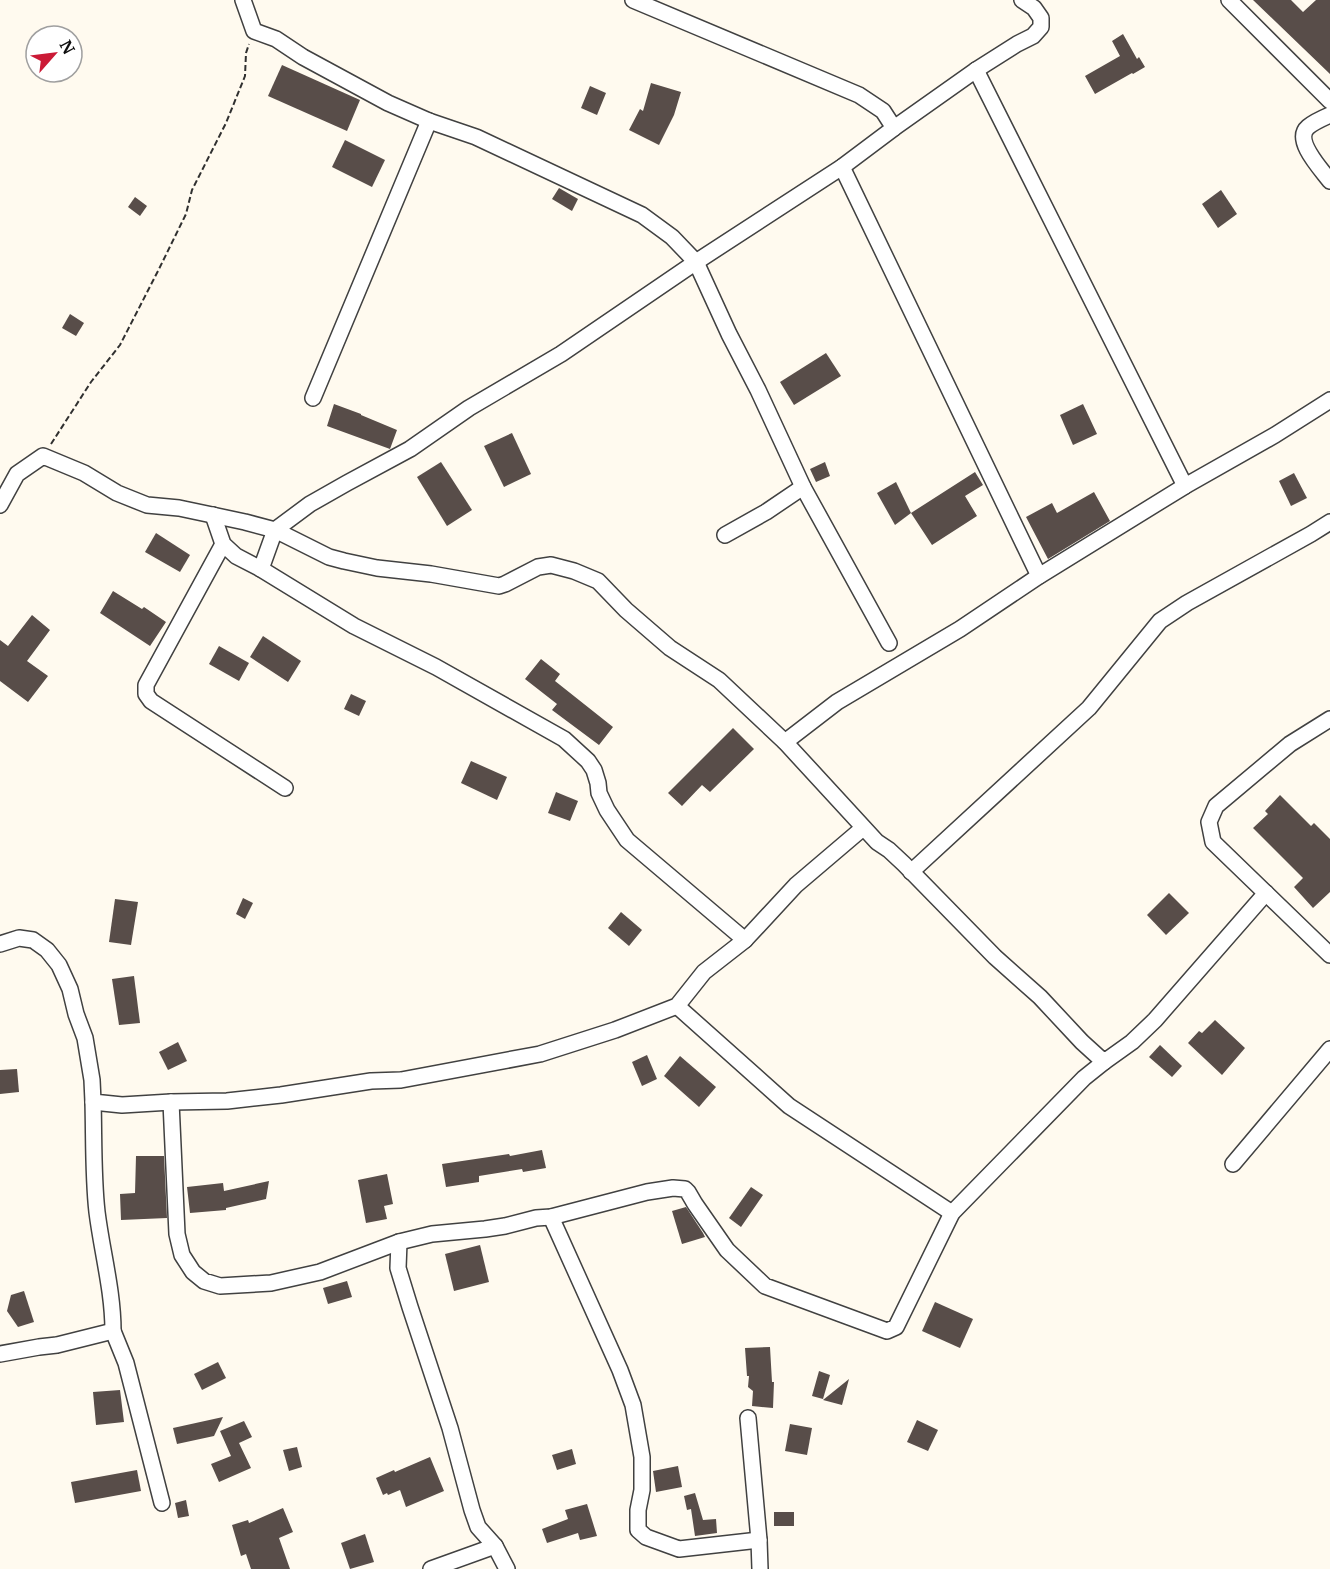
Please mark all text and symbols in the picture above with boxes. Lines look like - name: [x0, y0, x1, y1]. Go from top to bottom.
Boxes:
- north arrow: [24, 24, 84, 84]
- text: N: [55, 37, 79, 58]

